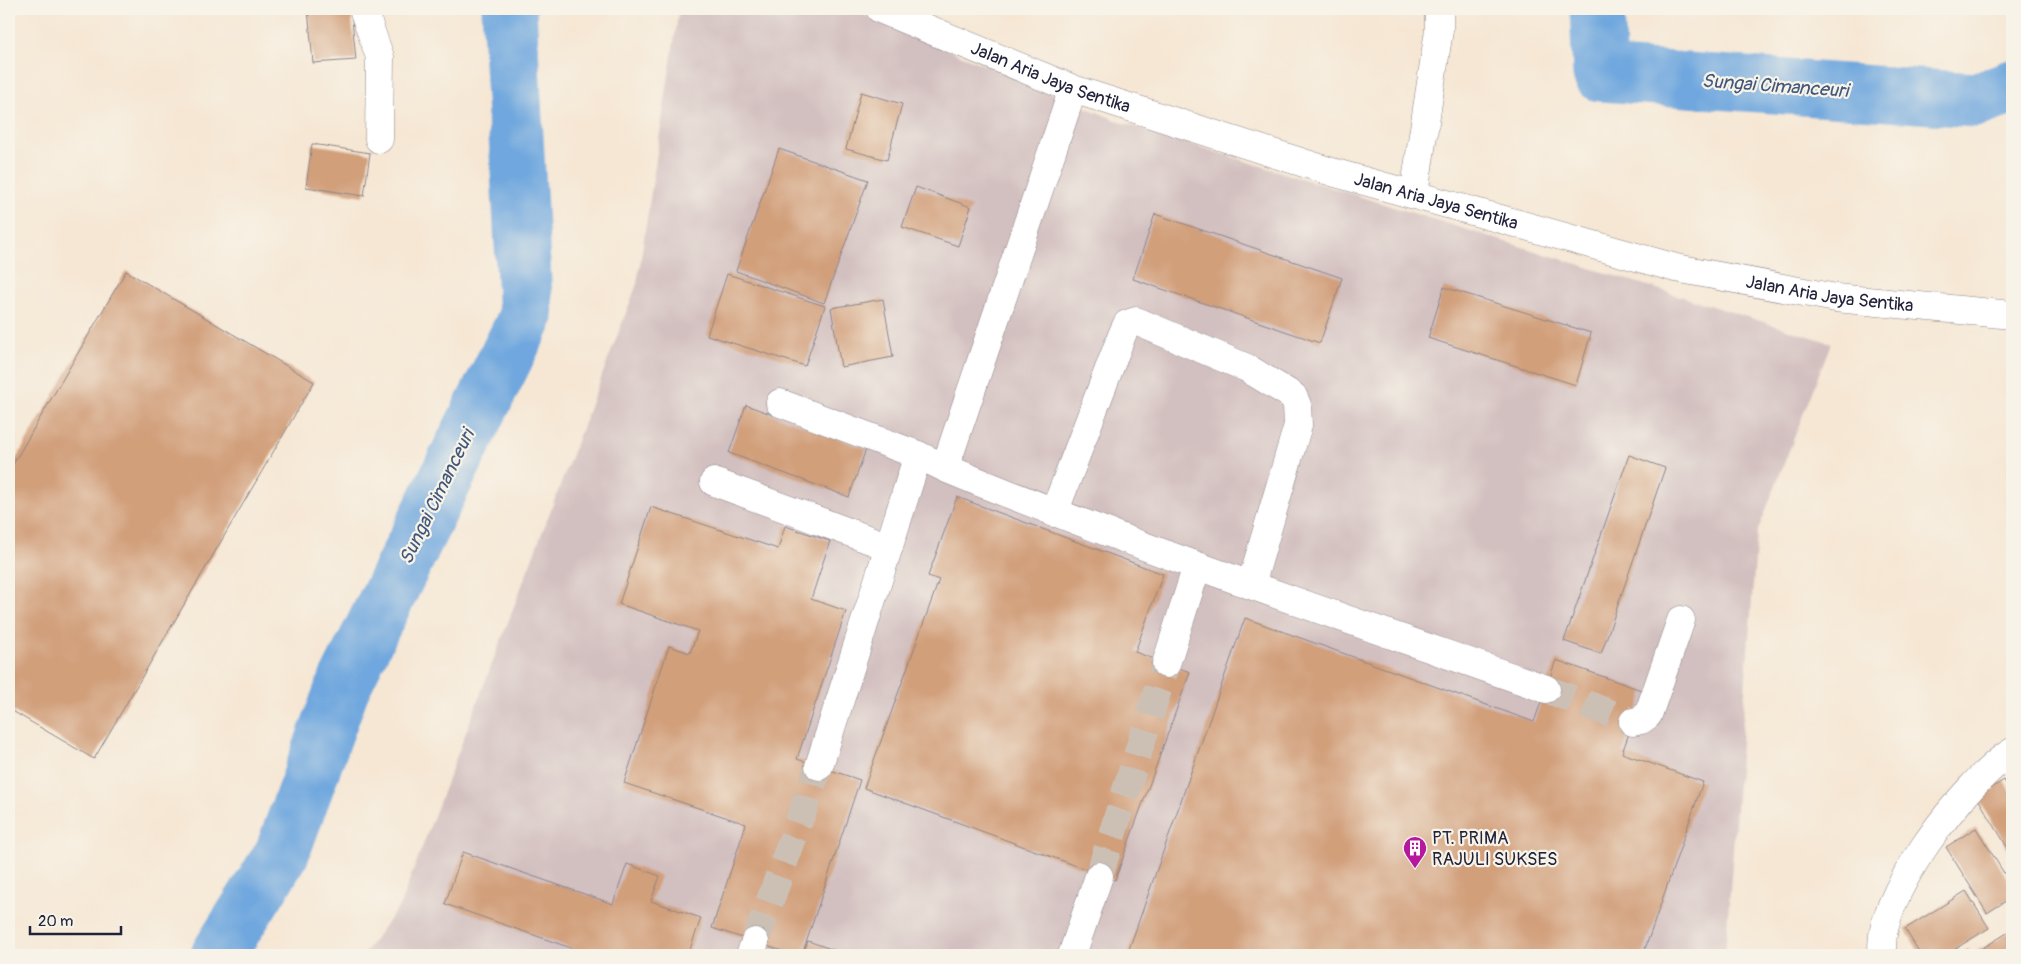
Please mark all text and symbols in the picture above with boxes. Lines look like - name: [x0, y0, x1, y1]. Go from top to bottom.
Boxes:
- street label: Jalan Aria Jaya Sentika: [967, 36, 1133, 118]
- water label: Sungai Cimanceuri: [1701, 69, 1852, 103]
- street label: Jalan Aria Jaya Sentika: [1352, 167, 1521, 235]
- street label: Jalan Aria Jaya Sentika: [1744, 270, 1915, 317]
- water label: Sungai Cimanceuri: [394, 424, 481, 568]
- place label: PT. PRIMA RAJULI SUKSES: [1432, 827, 1557, 871]
- building icon: PT. PRIMA RAJULI SUKSES: [1402, 835, 1428, 869]
- scale bar: [30, 904, 121, 936]
- text: 20 m: [38, 912, 73, 931]

